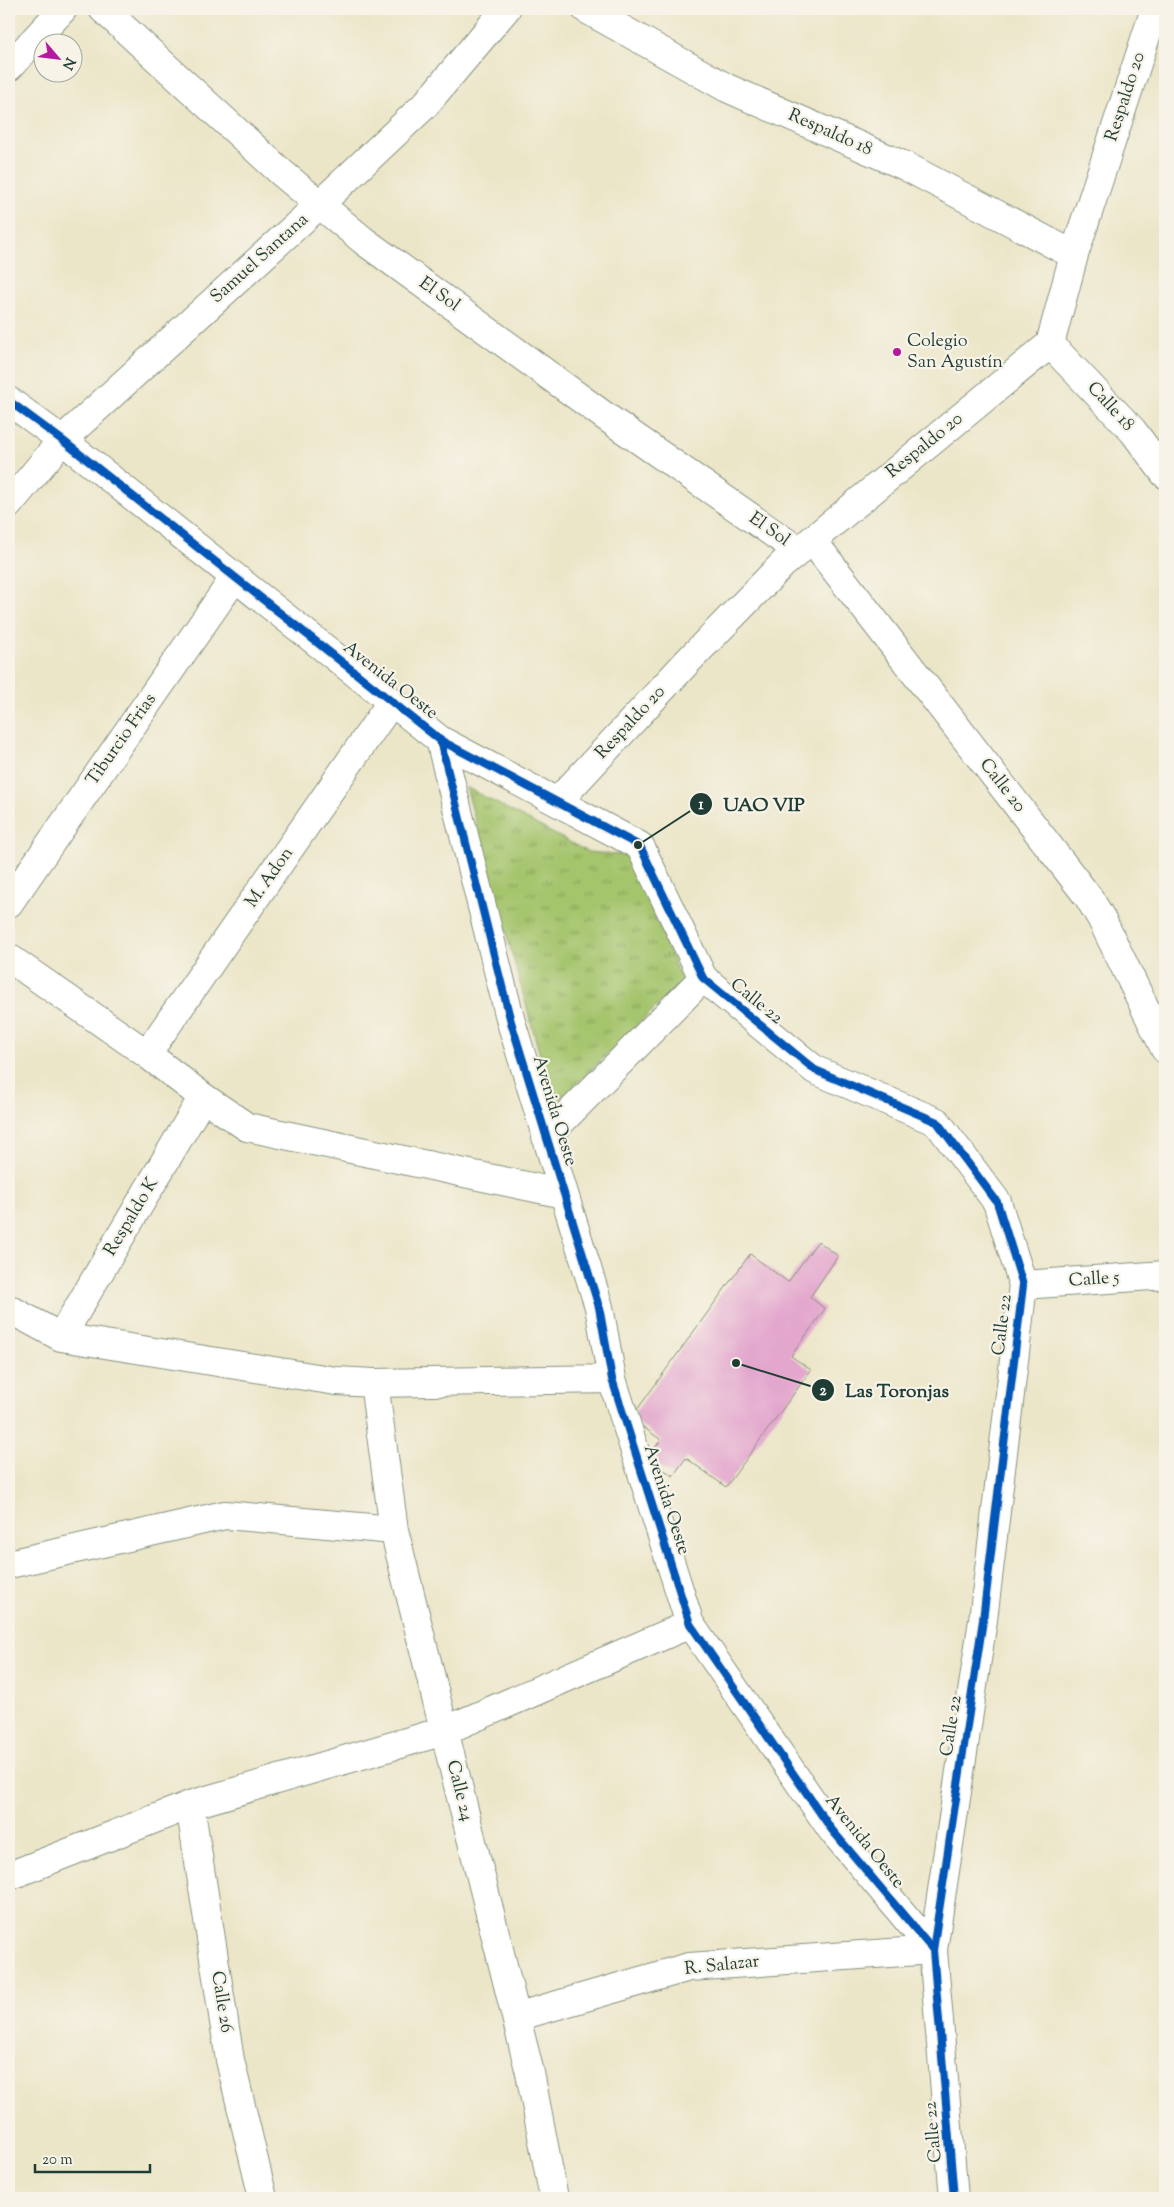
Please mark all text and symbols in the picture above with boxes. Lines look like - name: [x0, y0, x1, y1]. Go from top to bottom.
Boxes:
- north arrow: [32, 32, 82, 82]
- street label: Respaldo 20: [1099, 49, 1153, 145]
- text: N: [56, 54, 79, 73]
- street label: Respaldo 18: [784, 103, 876, 163]
- street label: Samuel Santana: [205, 208, 315, 310]
- street label: El Sol: [413, 271, 465, 319]
- place label: Colegio San Agustín: [907, 329, 1003, 376]
- marker: Colegio San Agustín: [891, 346, 903, 358]
- street label: Calle 18: [1080, 376, 1140, 438]
- street label: Respaldo 20: [881, 407, 969, 485]
- street label: El Sol: [743, 506, 795, 554]
- street label: Avenida Oeste: [337, 636, 443, 726]
- street label: Respaldo 20: [590, 680, 672, 766]
- street label: Tiburcio Frias: [81, 689, 163, 791]
- street label: Calle 20: [972, 753, 1032, 819]
- callout: UAO VIP: [689, 787, 815, 821]
- text: UAO VIP: [723, 793, 805, 820]
- text: 1: [698, 795, 704, 816]
- street label: M. Adon: [240, 842, 301, 914]
- street label: Calle 22: [724, 973, 789, 1032]
- street label: Avenida Oeste: [525, 1053, 583, 1169]
- street label: Respaldo K: [98, 1173, 166, 1261]
- street label: Calle 5: [1068, 1265, 1120, 1295]
- street label: Calle 22: [986, 1292, 1020, 1357]
- callout: Las Toronjas: [810, 1373, 959, 1407]
- text: Las Toronjas: [845, 1379, 949, 1406]
- text: 2: [819, 1381, 827, 1402]
- street label: Avenida Oeste: [636, 1442, 696, 1558]
- street label: Calle 22: [934, 1693, 970, 1758]
- street label: Calle 24: [439, 1758, 479, 1824]
- street label: Avenida Oeste: [818, 1789, 910, 1895]
- street label: R. Salazar: [683, 1949, 761, 1983]
- street label: Calle 26: [203, 1969, 239, 2035]
- street label: Calle 22: [918, 2100, 950, 2164]
- scale bar: [35, 2142, 150, 2174]
- text: 20 m: [42, 2150, 73, 2171]

